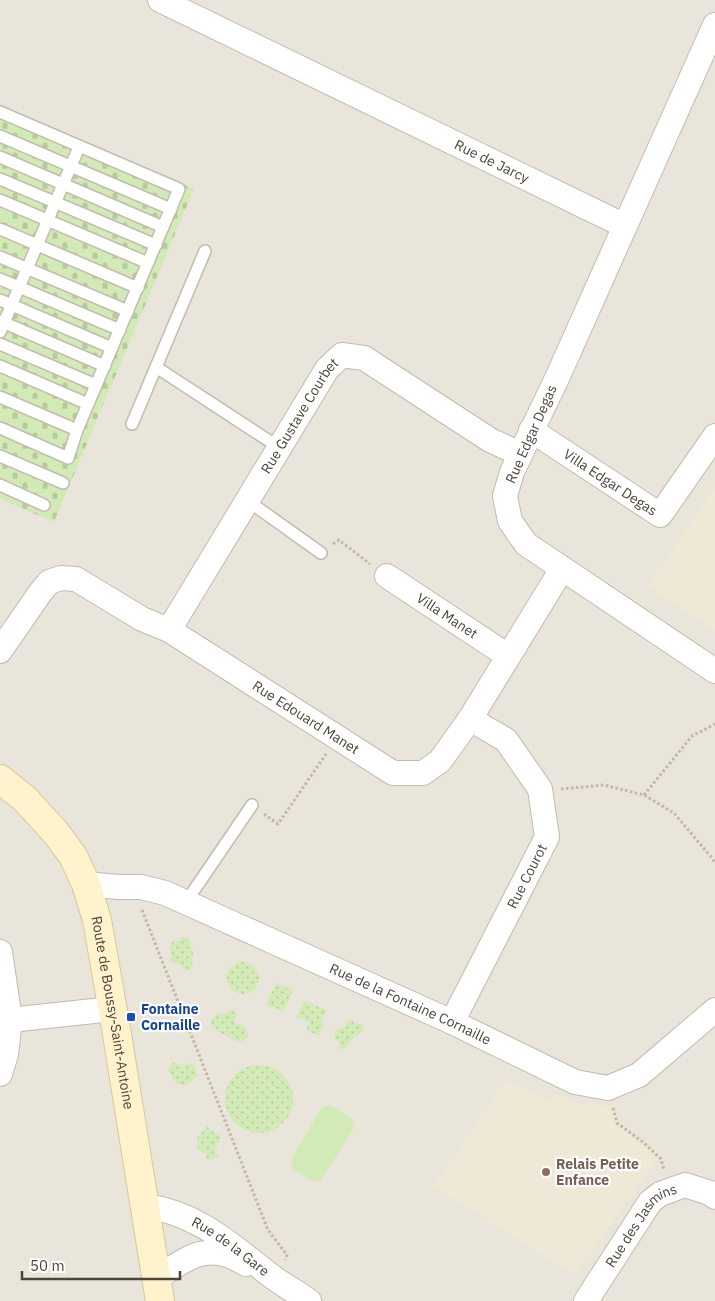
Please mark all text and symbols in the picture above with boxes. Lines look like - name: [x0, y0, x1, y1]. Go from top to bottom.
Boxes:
- street label: Rue de Jarcy: [452, 136, 532, 187]
- street label: Rue Gustave Courbet: [257, 354, 342, 477]
- street label: Rue Edgar Degas: [501, 382, 561, 486]
- street label: Villa Edgar Degas: [560, 445, 661, 520]
- street label: Villa Manet: [413, 589, 481, 643]
- street label: Rue Edouard Manet: [249, 677, 363, 758]
- street label: Rue Courot: [503, 841, 551, 911]
- street label: Route de Boussy-Saint-Antoine: [87, 914, 138, 1111]
- street label: Rue de la Fontaine Cornaille: [327, 959, 494, 1049]
- place label: Fontaine Cornaille: [141, 1000, 200, 1034]
- marker: Fontaine Cornaille: [125, 1011, 137, 1023]
- place label: Relais Petite Enfance: [556, 1155, 639, 1189]
- marker: Relais Petite Enfance: [540, 1166, 552, 1178]
- street label: Rue des Jasmins: [601, 1180, 679, 1271]
- street label: Rue de la Gare: [189, 1213, 273, 1280]
- scale bar: [22, 1248, 180, 1280]
- text: 50 m: [30, 1256, 65, 1275]

